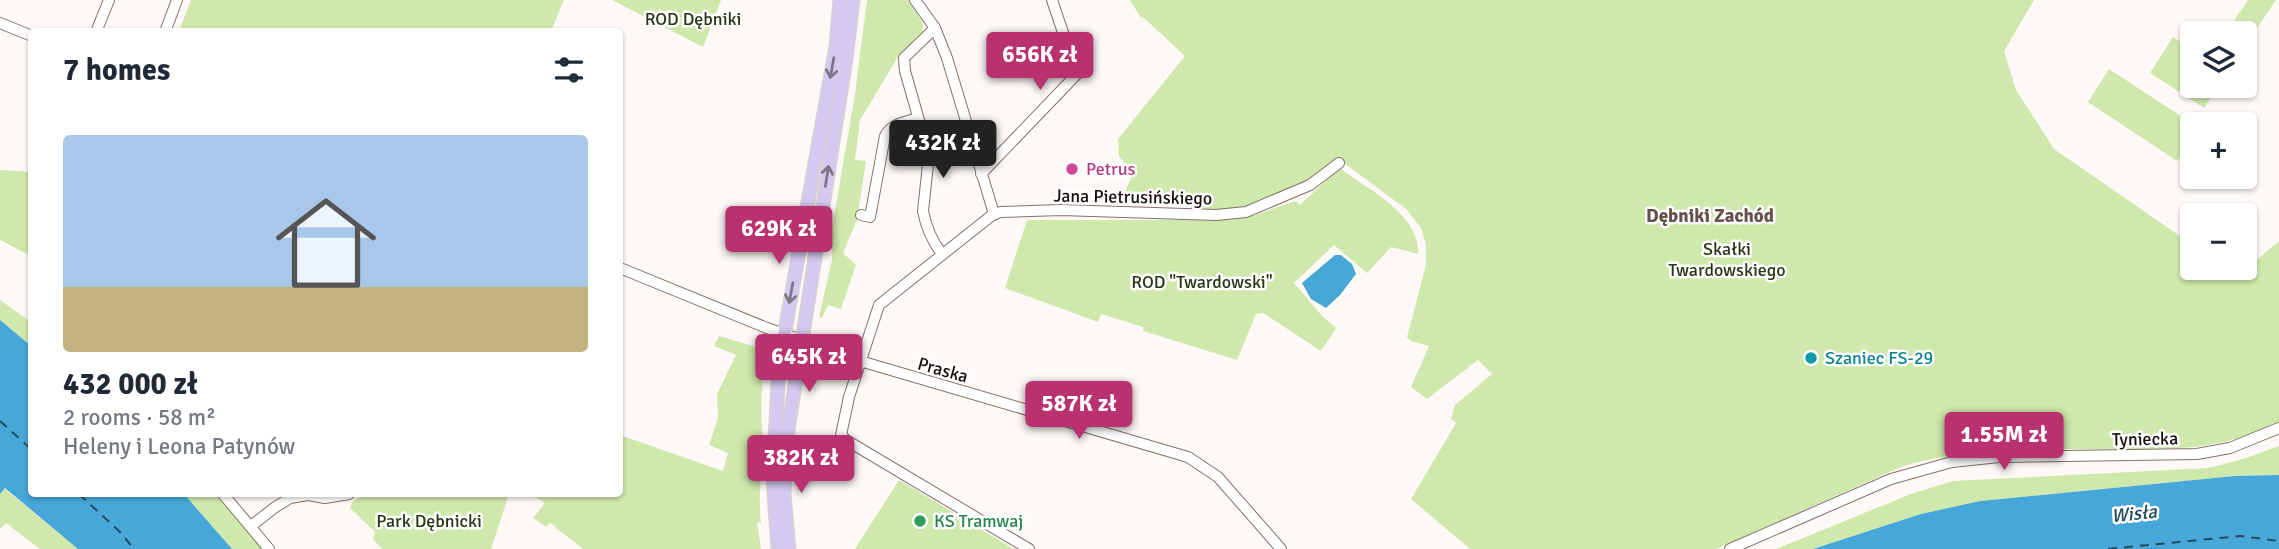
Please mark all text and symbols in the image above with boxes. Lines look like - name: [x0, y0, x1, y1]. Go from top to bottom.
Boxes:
- park label: ROD Dębniki: [645, 8, 741, 30]
- map controls: [2180, 21, 2257, 280]
- button: layers: [2180, 21, 2257, 98]
- pin: 656K zł: [975, 32, 1105, 92]
- text: 656K zł: [1002, 40, 1078, 69]
- icon: filters: [550, 51, 588, 89]
- text: 7 homes: [63, 52, 170, 89]
- one-way arrow: [825, 56, 838, 79]
- button: +: [2180, 112, 2257, 189]
- pin: 432K zł: [878, 120, 1008, 180]
- text: 432K zł: [905, 128, 981, 157]
- place label: Petrus: [1086, 158, 1135, 180]
- marker: Petrus: [1064, 161, 1080, 177]
- one-way arrow: [821, 165, 834, 188]
- icon: home: [263, 180, 389, 306]
- street label: Jana Pietrusińskiego: [1053, 185, 1213, 209]
- button: −: [2180, 203, 2257, 280]
- district label: Dębniki Zachód: [1646, 204, 1774, 228]
- pin: 629K zł: [714, 206, 844, 266]
- text: 629K zł: [741, 214, 817, 243]
- park label: Skałki Twardowskiego: [1668, 238, 1786, 281]
- park label: ROD "Twardowski": [1131, 271, 1273, 293]
- one-way arrow: [783, 281, 797, 304]
- pin: 645K zł: [744, 334, 874, 394]
- text: 645K zł: [771, 342, 847, 371]
- place label: Szaniec FS-29: [1825, 347, 1933, 369]
- marker: Szaniec FS-29: [1803, 350, 1819, 366]
- street label: Praska: [915, 352, 971, 388]
- text: 432 000 zł: [63, 366, 198, 403]
- pin: 587K zł: [1014, 382, 1144, 441]
- text: 587K zł: [1041, 389, 1117, 418]
- text: 2 rooms · 58 m²: [63, 403, 216, 432]
- pin: 1.55M zł: [1932, 412, 2076, 472]
- text: 1.55M zł: [1961, 420, 2047, 449]
- street label: Tyniecka: [2112, 427, 2178, 451]
- text: Heleny i Leona Patynów: [63, 432, 295, 461]
- pin: 382K zł: [736, 435, 866, 495]
- text: 382K zł: [763, 443, 839, 472]
- water label: Wisła: [2110, 500, 2159, 528]
- park label: Park Dębnicki: [376, 510, 482, 532]
- place label: KS Tramwaj: [934, 510, 1023, 532]
- marker: KS Tramwaj: [912, 513, 928, 529]

